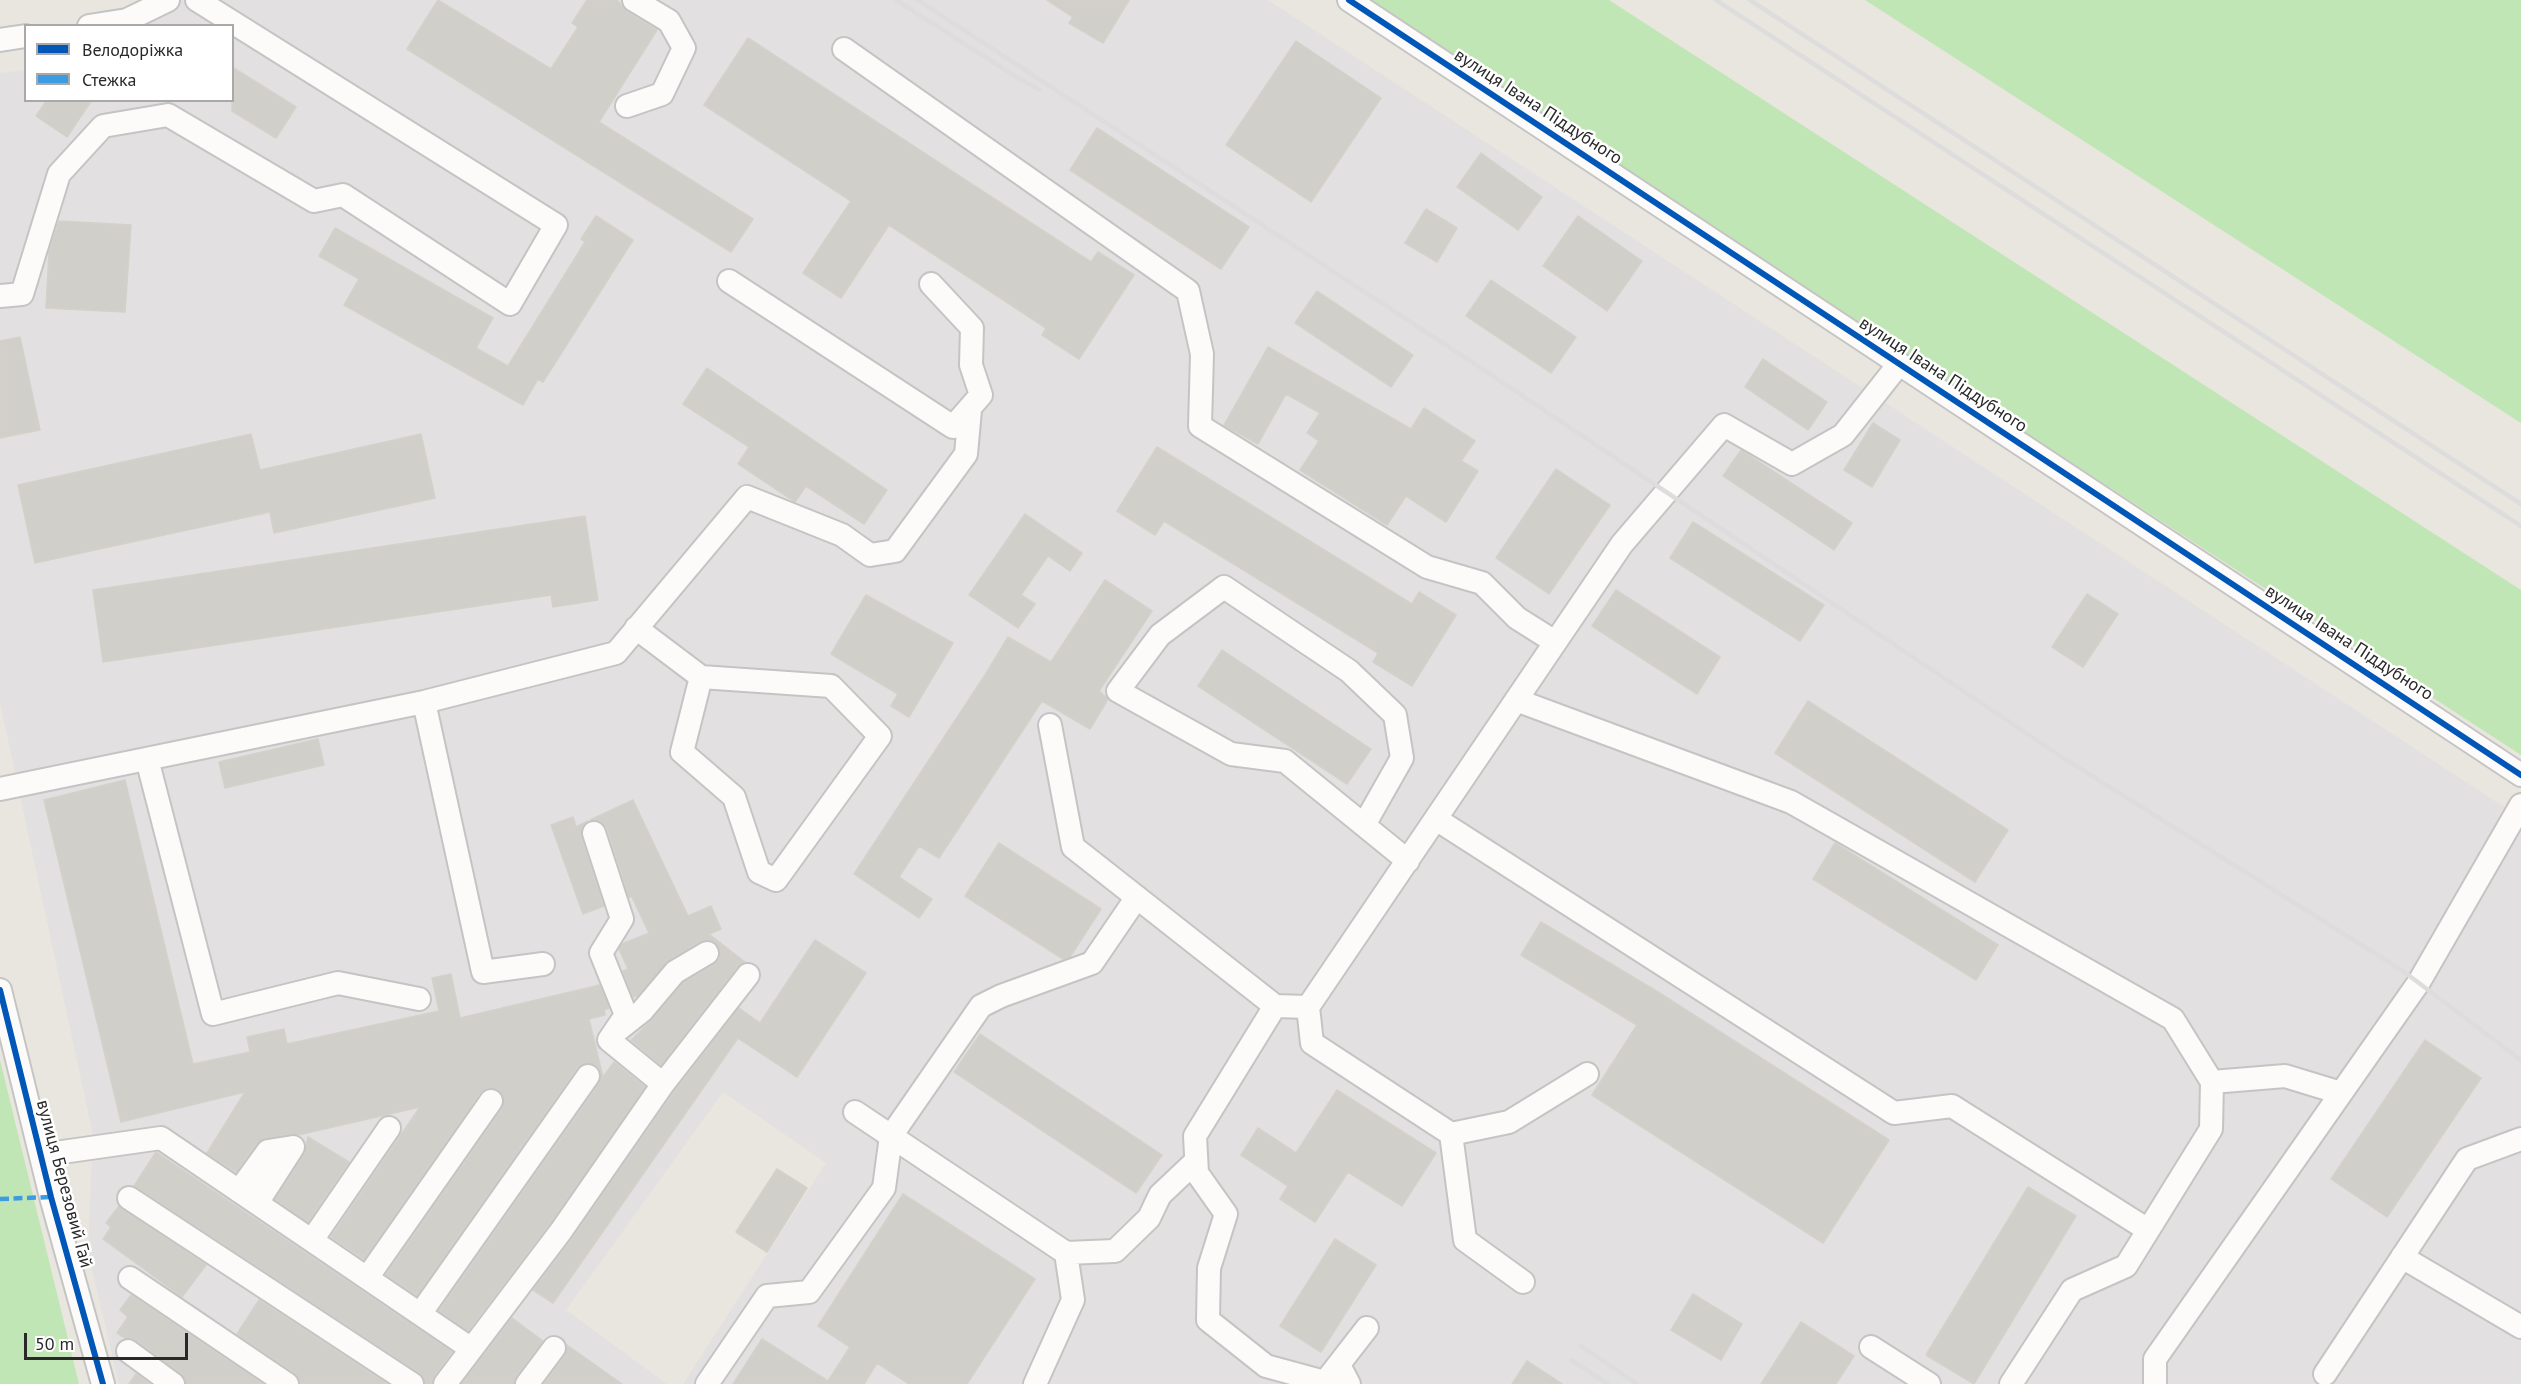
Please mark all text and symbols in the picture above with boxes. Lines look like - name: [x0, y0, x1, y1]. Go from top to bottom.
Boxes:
- legend: [24, 24, 234, 102]
- text: Велодоріжка: [82, 38, 183, 61]
- street label: вулиця Івана Піддубного: [1450, 45, 1626, 169]
- text: Стежка: [82, 68, 136, 91]
- street label: вулиця Івана Піддубного: [1855, 313, 2031, 437]
- street label: вулиця Івана Піддубного: [2261, 581, 2437, 705]
- street label: вулиця Березовий Гай: [31, 1098, 97, 1270]
- scale bar: [27, 1321, 190, 1359]
- text: 50 m: [35, 1332, 74, 1355]

